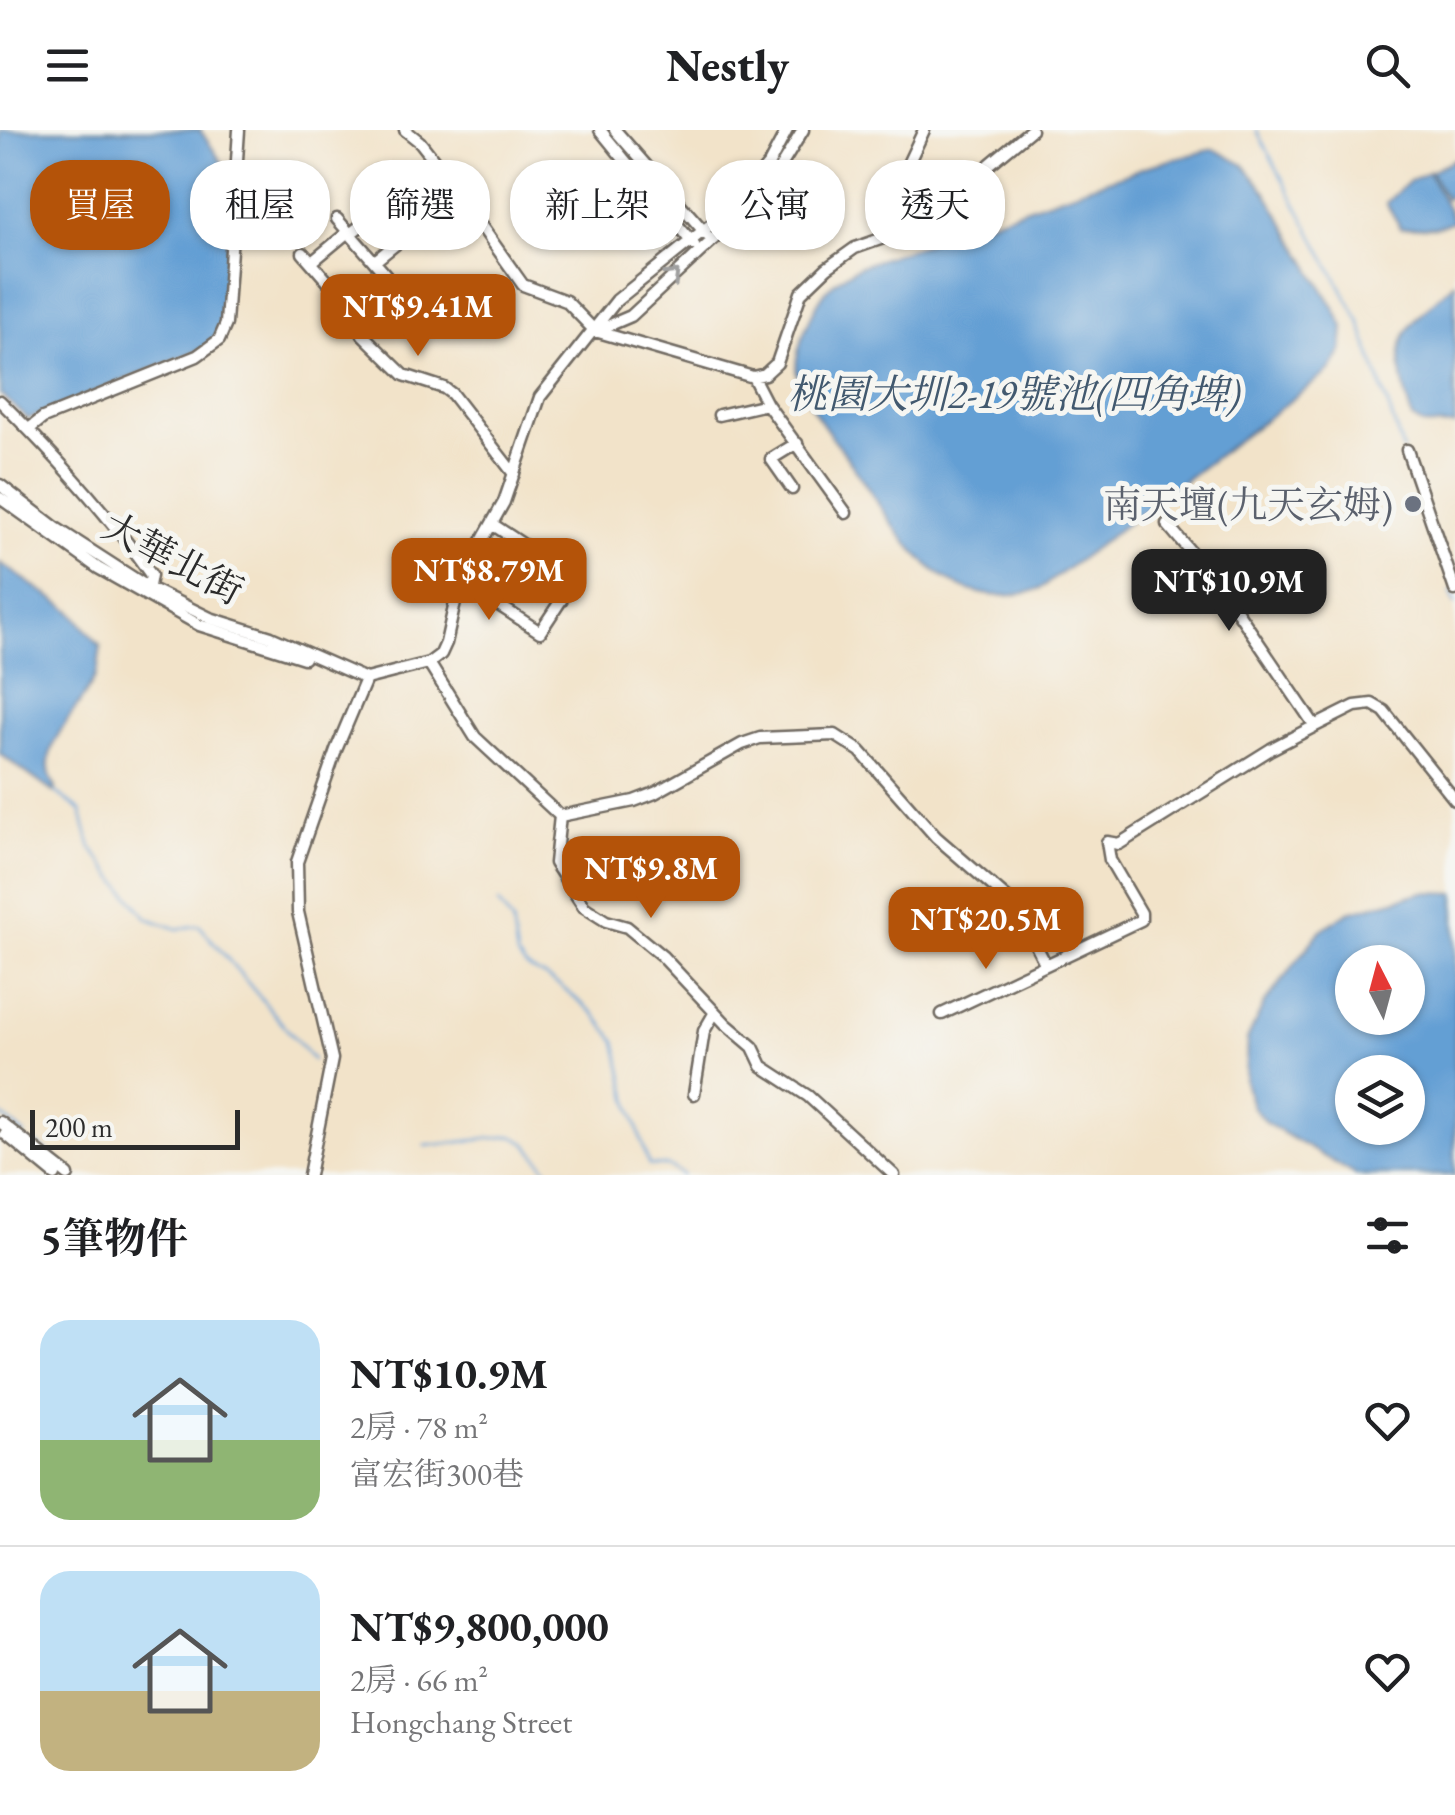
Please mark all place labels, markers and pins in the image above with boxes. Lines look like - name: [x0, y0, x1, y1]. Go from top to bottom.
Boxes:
- pin: NT$9.41M: [315, 274, 521, 359]
- place label: 南天壇(九天玄姆): [1103, 480, 1393, 529]
- marker: 南天壇(九天玄姆): [1402, 493, 1424, 515]
- pin: NT$8.79M: [386, 538, 592, 623]
- pin: NT$10.9M: [1126, 549, 1332, 634]
- pin: NT$9.8M: [559, 836, 743, 921]
- pin: NT$20.5M: [883, 887, 1089, 972]

